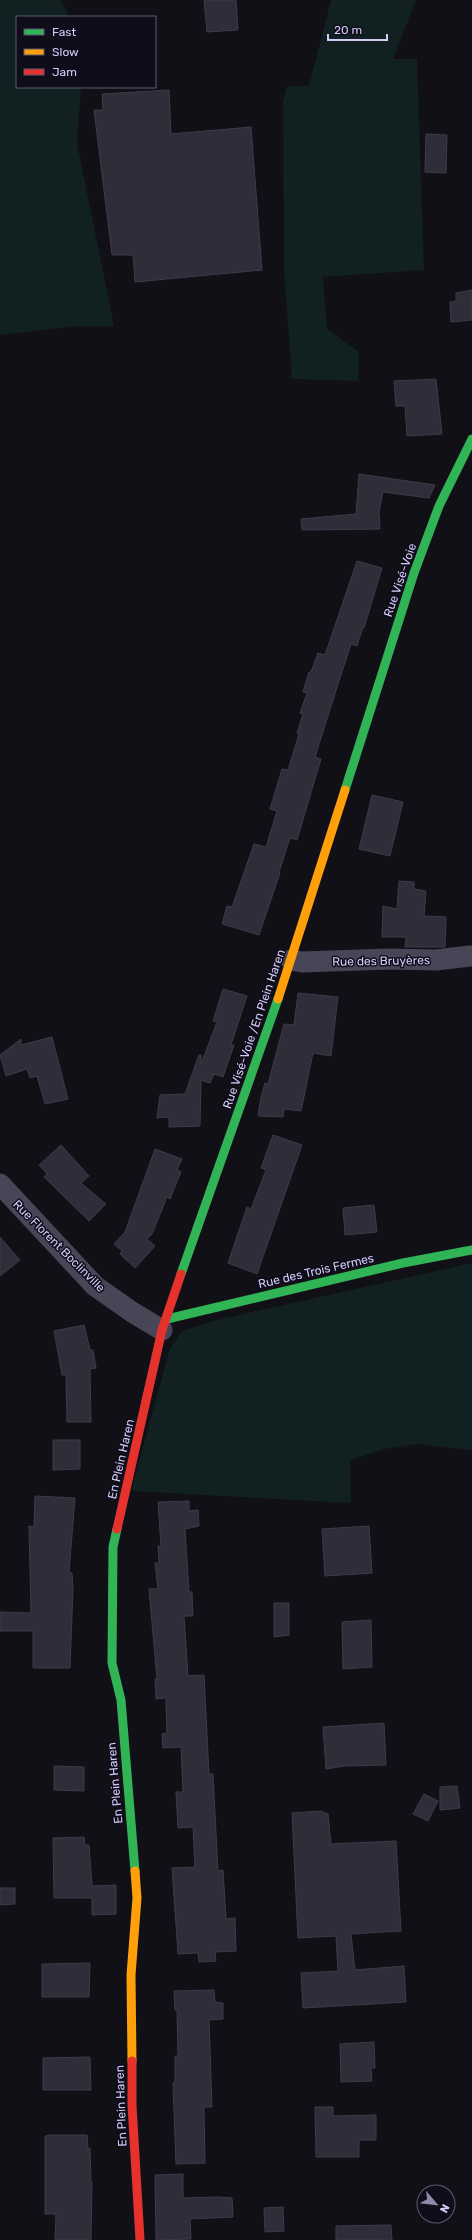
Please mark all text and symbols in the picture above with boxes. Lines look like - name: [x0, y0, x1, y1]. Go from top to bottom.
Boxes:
- legend: [16, 16, 156, 88]
- scale bar: [328, 16, 387, 42]
- text: 20 m: [334, 23, 362, 37]
- text: Fast: [52, 25, 76, 39]
- text: Slow: [52, 45, 79, 59]
- text: Jam: [52, 65, 77, 79]
- street label: Rue Visé-Voie: [381, 541, 419, 619]
- street label: Rue Visé-Voie /En Plein Haren: [220, 947, 288, 1111]
- street label: Rue des Bruyères: [332, 953, 430, 969]
- street label: Rue Florent Boclinville: [10, 1197, 108, 1295]
- street label: Rue des Trois Fermes: [257, 1251, 375, 1291]
- street label: En Plein Haren: [105, 1418, 137, 1500]
- street label: En Plein Haren: [104, 1742, 126, 1824]
- street label: En Plein Haren: [113, 2065, 129, 2147]
- north arrow: [416, 2184, 456, 2224]
- text: N: [437, 2202, 452, 2215]

